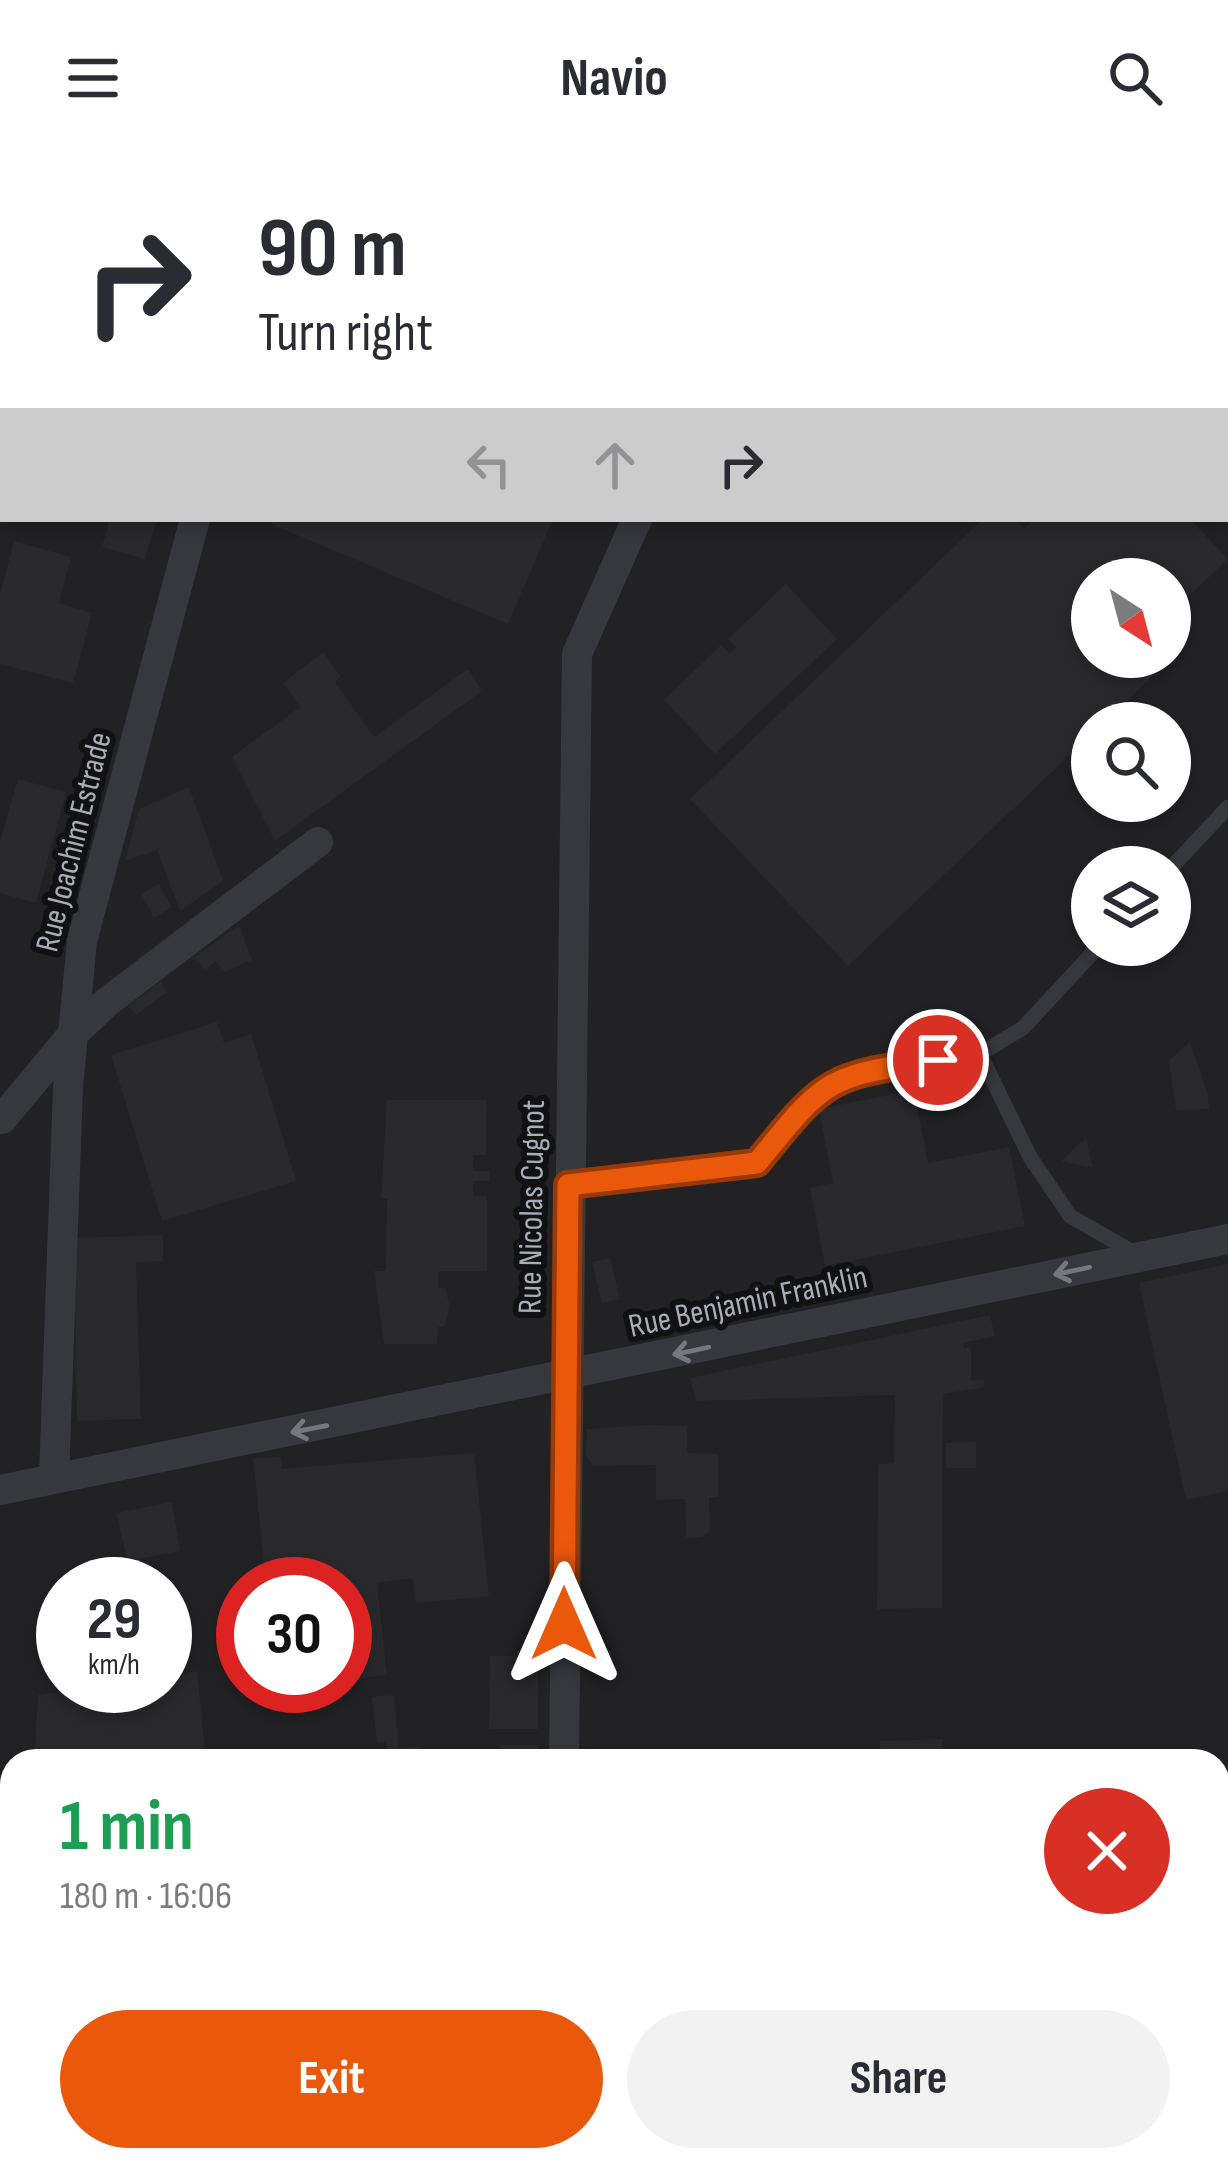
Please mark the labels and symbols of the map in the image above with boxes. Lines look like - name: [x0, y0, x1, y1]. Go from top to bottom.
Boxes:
- north arrow: [1071, 558, 1191, 678]
- street label: Rue Joachim Estrade: [27, 728, 121, 956]
- pin: [887, 1009, 989, 1111]
- street label: Rue Nicolas Cugnot: [510, 1100, 554, 1314]
- street label: Rue Benjamin Franklin: [625, 1257, 871, 1347]
- one-way arrow: [1054, 1260, 1092, 1283]
- one-way arrow: [672, 1341, 710, 1364]
- one-way arrow: [290, 1419, 328, 1442]
- speed limit sign: 30: [216, 1557, 372, 1713]
- position arrow: [501, 1561, 627, 1687]

